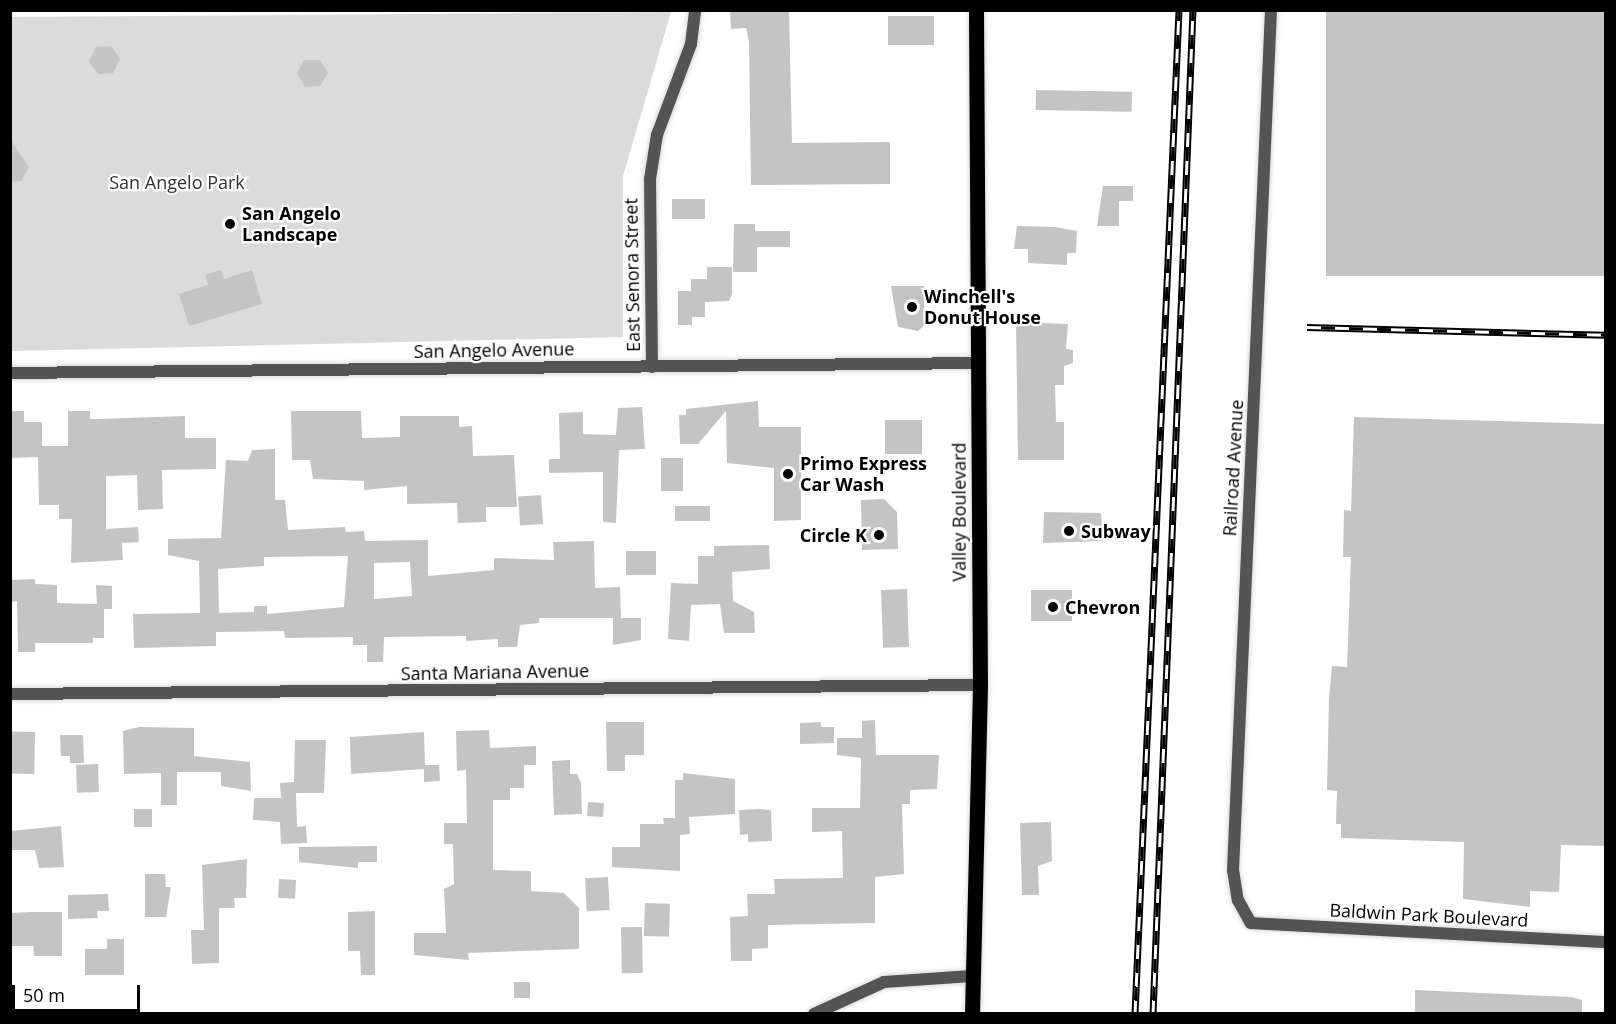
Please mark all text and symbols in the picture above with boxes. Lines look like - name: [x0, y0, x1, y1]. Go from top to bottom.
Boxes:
- park label: San Angelo Park: [109, 171, 245, 193]
- street label: East Senora Street: [620, 198, 644, 352]
- place label: San Angelo Landscape: [242, 203, 341, 246]
- marker: San Angelo Landscape: [223, 217, 237, 231]
- place label: Winchell's Donut House: [924, 286, 1041, 328]
- marker: Winchell's Donut House: [905, 300, 919, 314]
- street label: San Angelo Avenue: [414, 338, 574, 362]
- street label: Railroad Avenue: [1219, 399, 1247, 537]
- street label: Valley Boulevard: [948, 442, 970, 582]
- place label: Primo Express Car Wash: [800, 453, 927, 496]
- marker: Primo Express Car Wash: [781, 467, 795, 481]
- place label: Subway: [1081, 520, 1151, 542]
- place label: Circle K: [800, 524, 867, 546]
- marker: Subway: [1062, 524, 1076, 538]
- marker: Circle K: [872, 528, 886, 542]
- place label: Chevron: [1065, 596, 1140, 618]
- marker: Chevron: [1046, 600, 1060, 614]
- street label: Santa Mariana Avenue: [401, 660, 589, 684]
- street label: Baldwin Park Boulevard: [1329, 899, 1529, 931]
- scale bar: [15, 973, 142, 1011]
- text: 50 m: [23, 983, 65, 1007]

